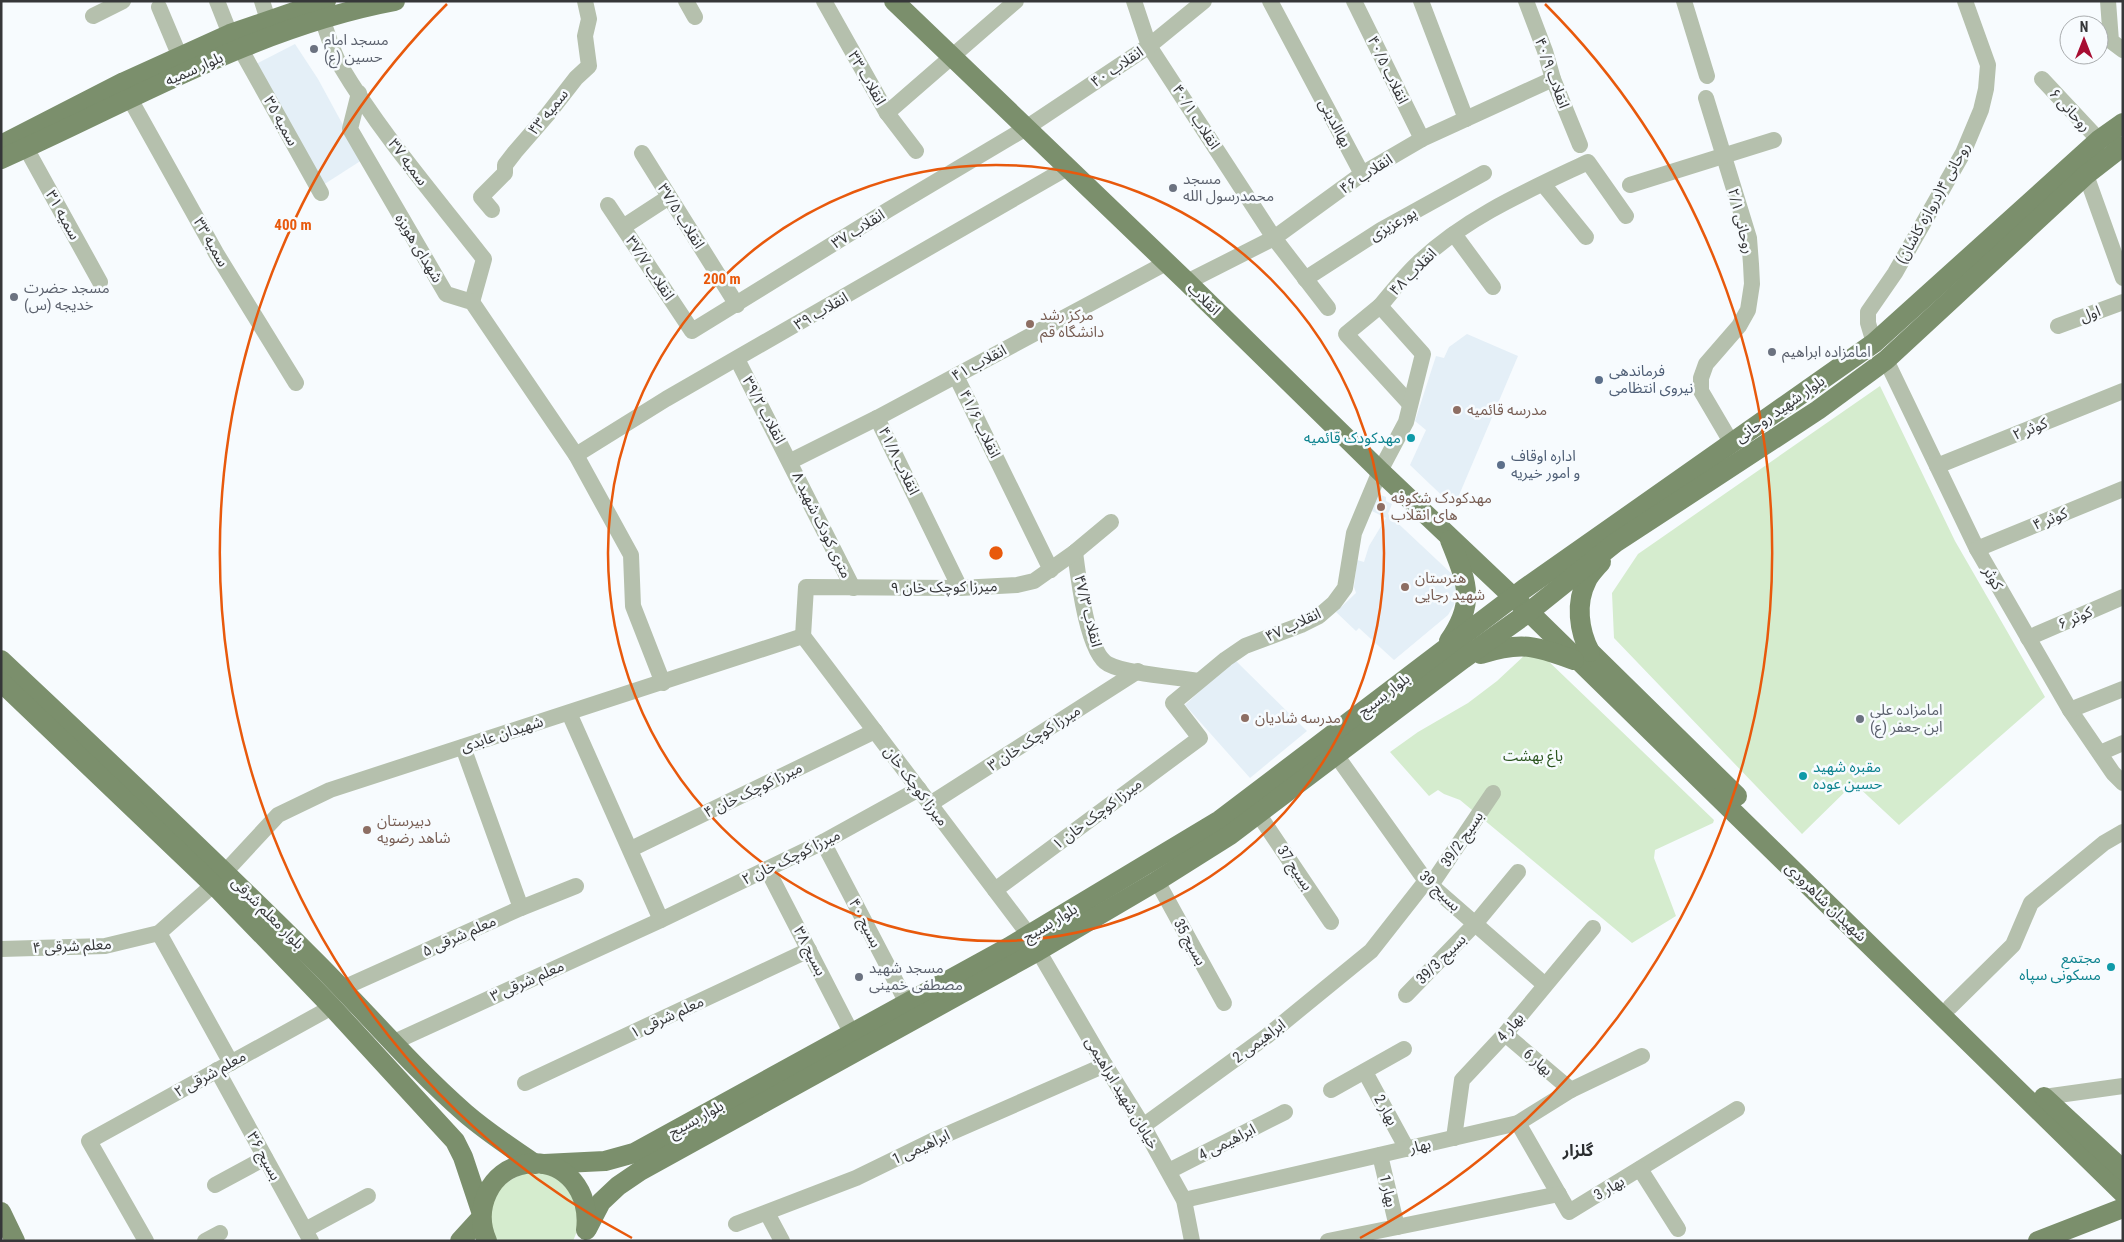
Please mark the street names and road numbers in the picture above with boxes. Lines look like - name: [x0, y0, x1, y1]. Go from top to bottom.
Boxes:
- street label: انقلاب ۴۰/۵: [1364, 33, 1412, 107]
- street label: انقلاب ۴۰/۹: [1531, 35, 1573, 111]
- street label: انقلاب ۴۰: [1087, 43, 1147, 91]
- street label: بلوار سمیه: [162, 48, 226, 90]
- street label: انقلاب ۳۳: [844, 48, 890, 108]
- street label: انقلاب ۴۰/۱: [1168, 81, 1224, 153]
- street label: سمیه ۴۳: [524, 85, 572, 139]
- street label: روحانی ۶: [2046, 85, 2094, 135]
- street label: سمیه ۳۵: [260, 93, 302, 149]
- street label: بهاالدینی: [1315, 96, 1355, 150]
- street label: سمیه ۳۷: [385, 135, 432, 189]
- street label: روحانی ۴(دروازه کاشان): [1892, 139, 1974, 267]
- street label: انقلاب ۴۶: [1336, 150, 1396, 198]
- street label: انقلاب ۳۷/۵: [654, 180, 708, 252]
- street label: روحانی ۲/۱: [1724, 186, 1758, 256]
- street label: سمیه ۳۱: [42, 187, 84, 243]
- street label: پورعزیزی: [1366, 203, 1420, 246]
- street label: انقلاب ۳۷: [828, 206, 888, 252]
- street label: شهدای هویزه: [391, 210, 447, 286]
- street label: سمیه ۳۳: [190, 214, 232, 270]
- street label: انقلاب ۳۷/۷: [622, 232, 678, 304]
- street label: انقلاب ۴۸: [1386, 245, 1440, 299]
- street label: انقلاب: [1184, 279, 1224, 319]
- street label: انقلاب ۳۹: [791, 288, 851, 334]
- street label: اول: [2077, 302, 2103, 326]
- street label: انقلاب ۴۱: [948, 341, 1010, 385]
- street label: بلوار شهید روحانی: [1732, 372, 1828, 446]
- street label: انقلاب ۳۹/۲: [739, 373, 789, 447]
- street label: انقلاب ۴۱/۶: [956, 387, 1004, 461]
- street label: کوثر ۲: [2010, 414, 2051, 444]
- street label: انقلاب ۴۱/۸: [875, 424, 923, 498]
- street label: ۸ متری کودک شهید: [788, 469, 856, 581]
- street label: کوثر ۴: [2030, 504, 2071, 534]
- street label: کوثر: [1979, 562, 2007, 593]
- street label: انقلاب ۴۷/۳: [1070, 573, 1106, 649]
- street label: میرزا کوچک خان ۹: [890, 577, 998, 598]
- street label: کوثر ۶: [2055, 602, 2096, 633]
- street label: انقلاب ۴۷: [1262, 604, 1324, 646]
- street label: بلوار بسیج: [1355, 669, 1415, 723]
- street label: میرزا کوچک خان ۳: [984, 701, 1084, 776]
- street label: شهیدان عابدی: [459, 712, 546, 756]
- street label: میرزا کوچک خان: [879, 743, 952, 830]
- street label: میرزا کوچک خان ۴: [701, 758, 806, 823]
- street label: میرزا کوچک خان ۱: [1049, 775, 1146, 854]
- street label: بسیج 39/2: [1437, 808, 1490, 872]
- street label: میرزا کوچک خان ۲: [739, 825, 844, 890]
- street label: بسیج 37: [1271, 842, 1317, 896]
- street label: شهیدان شاهرودی: [1782, 859, 1871, 946]
- street label: بسیج 39: [1414, 867, 1464, 917]
- street label: بلوار معلم شرقی: [227, 873, 308, 954]
- street label: بسیج ۴۰: [842, 895, 885, 952]
- street label: بلوار بسیج: [1020, 900, 1082, 949]
- street label: معلم شرقی ۵: [419, 912, 500, 962]
- street label: بسیج 35: [1167, 916, 1210, 970]
- street label: بسیج ۳۸: [787, 923, 830, 980]
- street label: بسیج 39/3: [1412, 930, 1472, 990]
- street label: معلم شرقی ۴: [32, 935, 112, 959]
- street label: معلم شرقی ۳: [487, 957, 568, 1007]
- street label: معلم شرقی ۱: [627, 992, 707, 1044]
- street label: بهار 4: [1493, 1009, 1527, 1045]
- street label: ابراهیمی 2: [1229, 1015, 1289, 1067]
- street label: خیابان شهید ابراهیمی: [1081, 1034, 1163, 1153]
- street label: بهار 6: [1520, 1045, 1556, 1079]
- street label: معلم شرقی ۲: [171, 1047, 250, 1103]
- street label: بهار 2: [1370, 1091, 1402, 1129]
- street label: بلوار بسیج: [665, 1097, 728, 1144]
- street label: ابراهیمی 4: [1196, 1120, 1258, 1164]
- street label: ابراهیمی 1: [889, 1126, 953, 1168]
- street label: بسیج ۳۶: [241, 1129, 285, 1185]
- street label: بهار: [1407, 1135, 1433, 1157]
- street label: بهار 3: [1590, 1172, 1628, 1204]
- street label: بهار 1: [1376, 1173, 1400, 1209]

